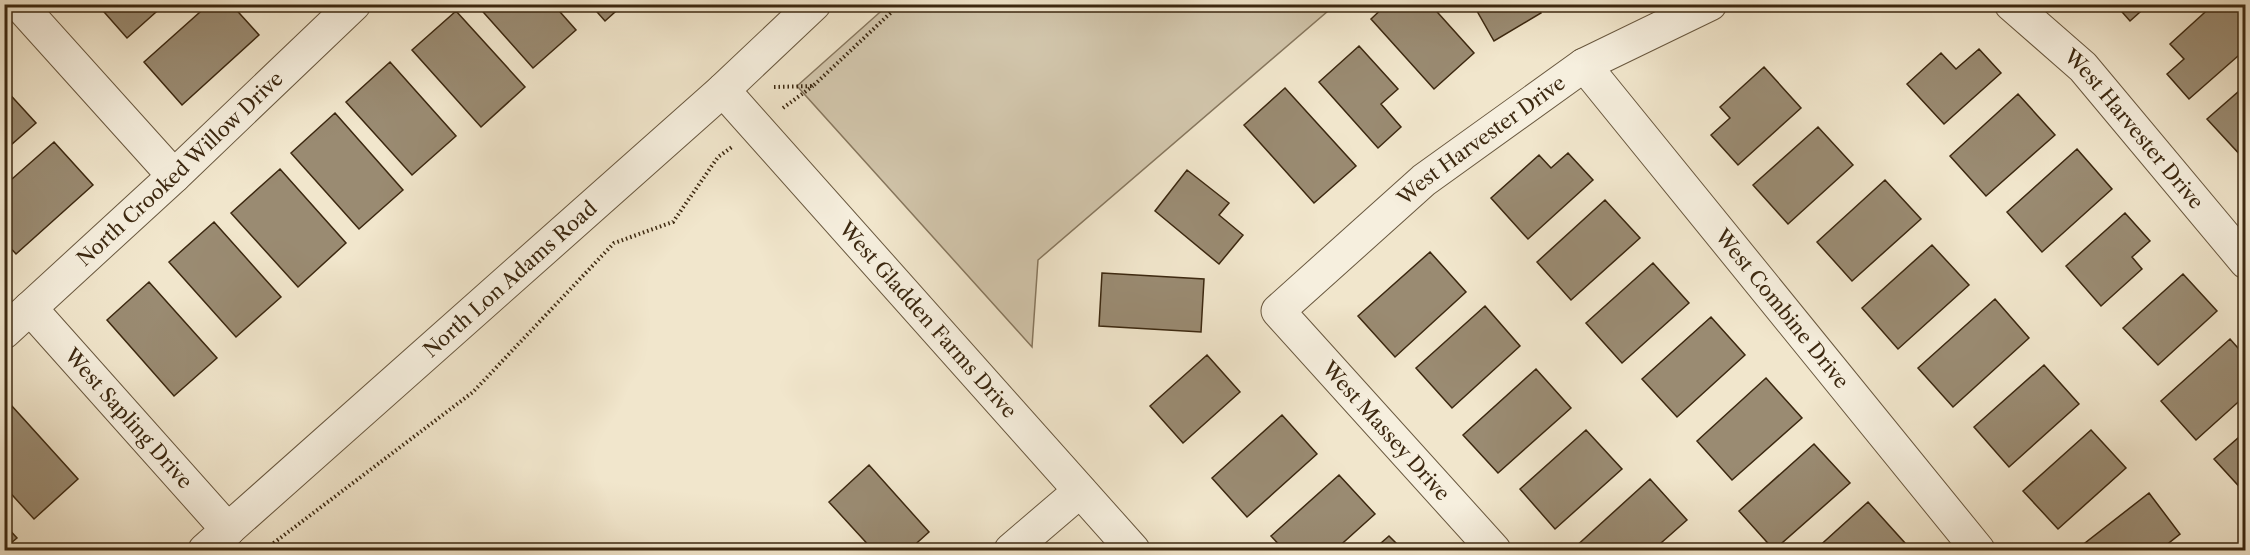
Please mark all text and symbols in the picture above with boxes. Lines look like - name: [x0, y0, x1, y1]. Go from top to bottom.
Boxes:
- street label: West Harvester Drive: [2059, 44, 2209, 214]
- street label: North Crooked Willow Drive: [72, 66, 288, 271]
- street label: West Harvester Drive: [1392, 71, 1570, 211]
- street label: North Lon Adams Road: [419, 196, 602, 362]
- street label: West Gladden Farms Drive: [834, 216, 1022, 423]
- street label: West Combine Drive: [1710, 224, 1854, 393]
- street label: West Sapling Drive: [59, 343, 197, 493]
- street label: West Massey Drive: [1317, 356, 1455, 506]

